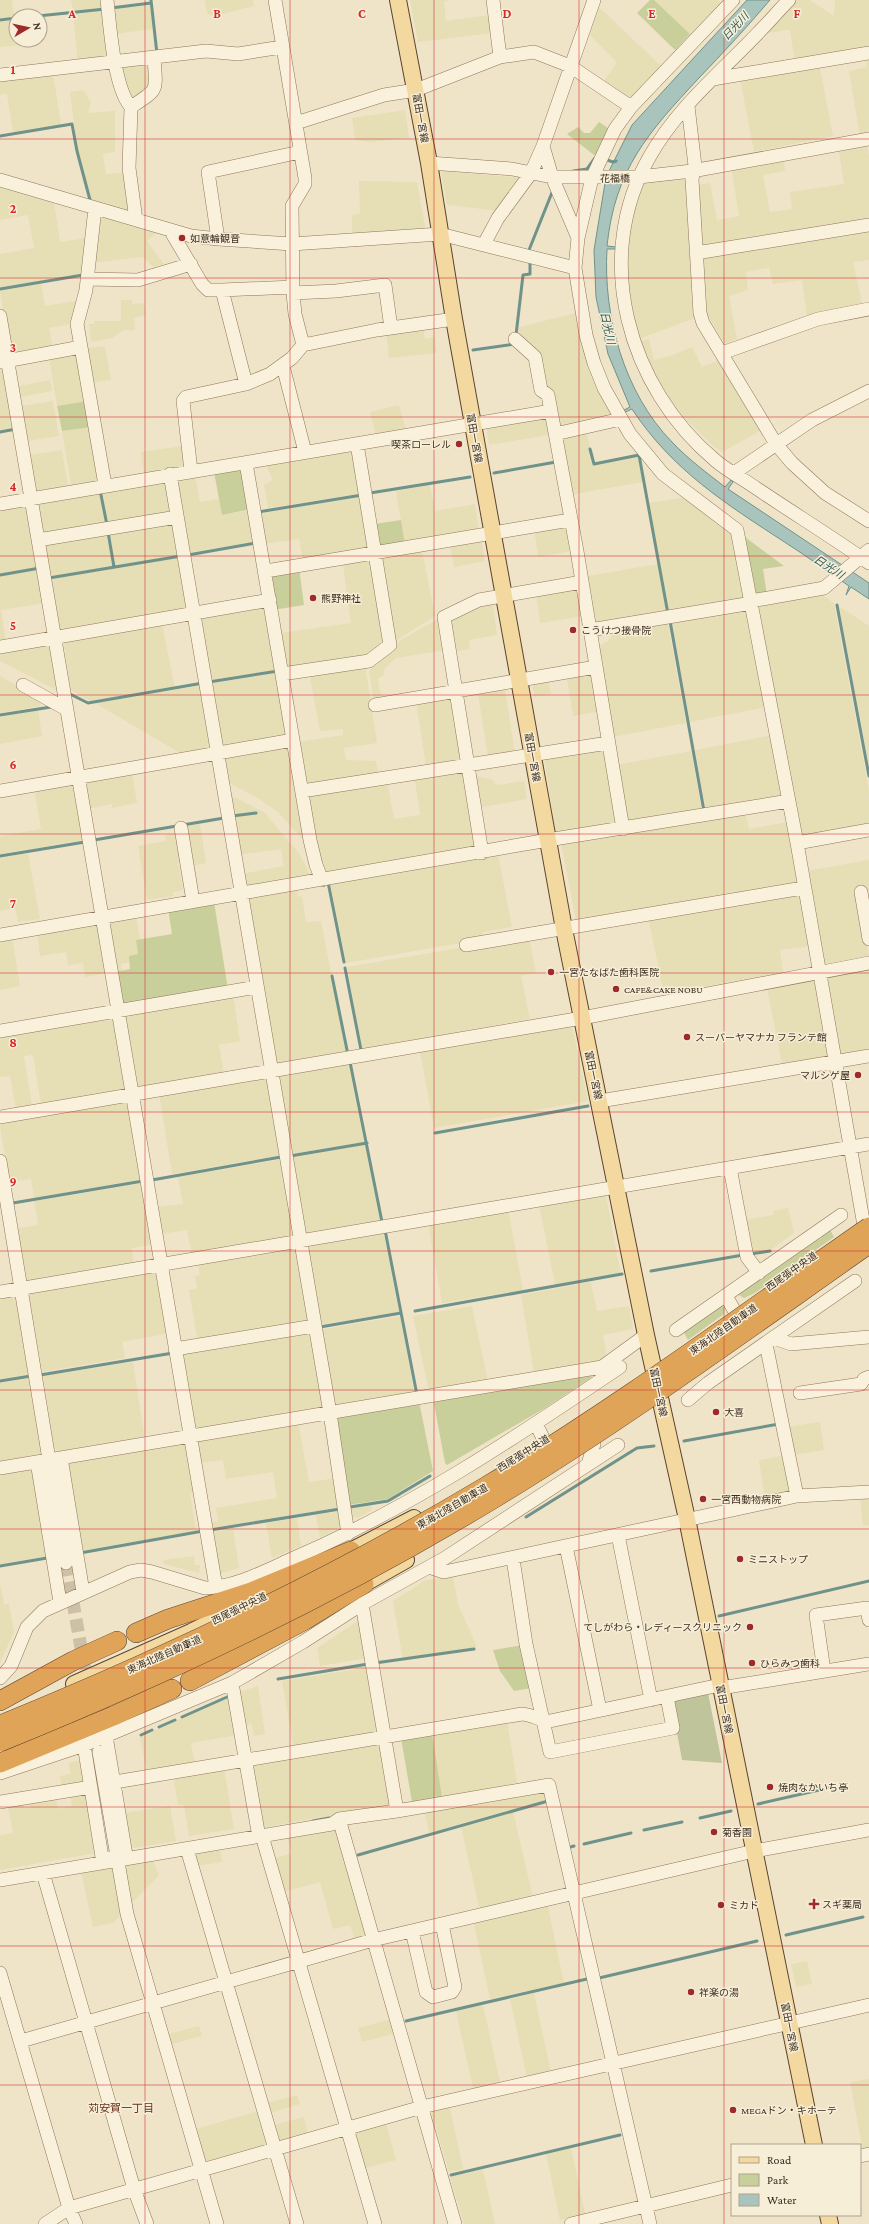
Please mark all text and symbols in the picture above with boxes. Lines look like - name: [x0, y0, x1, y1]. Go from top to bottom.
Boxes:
- text: A: [67, 6, 76, 21]
- text: B: [213, 6, 221, 21]
- text: C: [358, 6, 366, 21]
- text: D: [503, 6, 512, 21]
- text: E: [648, 6, 656, 21]
- text: F: [794, 6, 801, 21]
- north arrow: [8, 8, 48, 48]
- water label: 日光川: [719, 9, 751, 42]
- text: N: [31, 22, 44, 32]
- text: 1: [11, 62, 16, 77]
- street label: 富田一宮線: [411, 93, 430, 144]
- street label: 花福橋: [600, 173, 630, 184]
- text: 2: [10, 201, 17, 216]
- marker: 如意輪観音: [177, 233, 187, 243]
- place label: 如意輪観音: [190, 233, 240, 244]
- water label: 日光川: [598, 311, 618, 346]
- text: 3: [10, 340, 16, 355]
- street label: 富田一宮線: [465, 413, 484, 464]
- place label: 喫茶ローレル: [391, 439, 451, 450]
- marker: 喫茶ローレル: [454, 439, 464, 449]
- text: 4: [9, 479, 17, 494]
- water label: 日光川: [812, 553, 847, 582]
- marker: 熊野神社: [308, 593, 318, 603]
- place label: 熊野神社: [321, 593, 361, 604]
- text: 5: [10, 618, 16, 633]
- marker: こうけつ接骨院: [568, 625, 578, 635]
- place label: こうけつ接骨院: [581, 625, 651, 636]
- street label: 富田一宮線: [523, 732, 542, 783]
- text: 6: [9, 757, 17, 772]
- text: 7: [10, 896, 16, 911]
- marker: 一宮たなばた歯科医院: [546, 967, 556, 977]
- place label: 一宮たなばた歯科医院: [559, 967, 659, 978]
- marker: CAFE&CAKE NOBU: [611, 984, 621, 994]
- place label: CAFE&CAKE NOBU: [624, 984, 703, 995]
- marker: スーパーヤマナカ フランテ館: [682, 1032, 692, 1042]
- place label: スーパーヤマナカ フランテ館: [695, 1032, 827, 1043]
- text: 8: [9, 1035, 17, 1050]
- street label: 富田一宮線: [583, 1050, 604, 1101]
- place label: マルシゲ屋: [800, 1070, 850, 1081]
- marker: マルシゲ屋: [853, 1070, 863, 1080]
- text: 9: [9, 1174, 17, 1189]
- street label: 西尾張中央道: [764, 1250, 819, 1293]
- street label: 東海北陸自動車道: [687, 1302, 759, 1357]
- street label: 富田一宮線: [648, 1367, 669, 1418]
- marker: 大喜: [711, 1407, 721, 1417]
- place label: 大喜: [724, 1407, 744, 1418]
- street label: 西尾張中央道: [495, 1433, 552, 1474]
- street label: 東海北陸自動車道: [415, 1482, 490, 1531]
- marker: 一宮西動物病院: [698, 1494, 708, 1504]
- place label: 一宮西動物病院: [711, 1494, 781, 1505]
- marker: ミニストップ: [735, 1554, 745, 1564]
- place label: ミニストップ: [748, 1554, 808, 1565]
- street label: 西尾張中央道: [210, 1590, 269, 1627]
- place label: てしがわら・レディースクリニック: [583, 1622, 742, 1633]
- marker: てしがわら・レディースクリニック: [745, 1622, 755, 1632]
- street label: 東海北陸自動車道: [125, 1633, 203, 1676]
- marker: ひらみつ歯科: [747, 1658, 757, 1668]
- place label: ひらみつ歯科: [760, 1658, 820, 1669]
- street label: 富田一宮線: [714, 1684, 735, 1735]
- marker: 焼肉なかいち亭: [765, 1782, 775, 1792]
- place label: 焼肉なかいち亭: [778, 1782, 848, 1793]
- marker: 菊香園: [709, 1827, 719, 1837]
- place label: 菊香園: [722, 1827, 752, 1838]
- marker: スギ薬局: [809, 1899, 819, 1909]
- place label: スギ薬局: [822, 1899, 862, 1910]
- marker: ミカド: [716, 1900, 726, 1910]
- place label: ミカド: [729, 1900, 759, 1911]
- marker: 祥楽の湯: [686, 1987, 696, 1997]
- place label: 祥楽の湯: [699, 1987, 739, 1998]
- street label: 富田一宮線: [779, 2002, 800, 2053]
- district label: 苅安賀一丁目: [88, 2102, 154, 2114]
- marker: MEGAドン・キホーテ: [728, 2105, 738, 2115]
- place label: MEGAドン・キホーテ: [741, 2105, 837, 2116]
- legend: [731, 2144, 861, 2216]
- text: Road: [767, 2153, 792, 2167]
- text: Park: [767, 2173, 789, 2187]
- text: Water: [767, 2193, 797, 2207]

